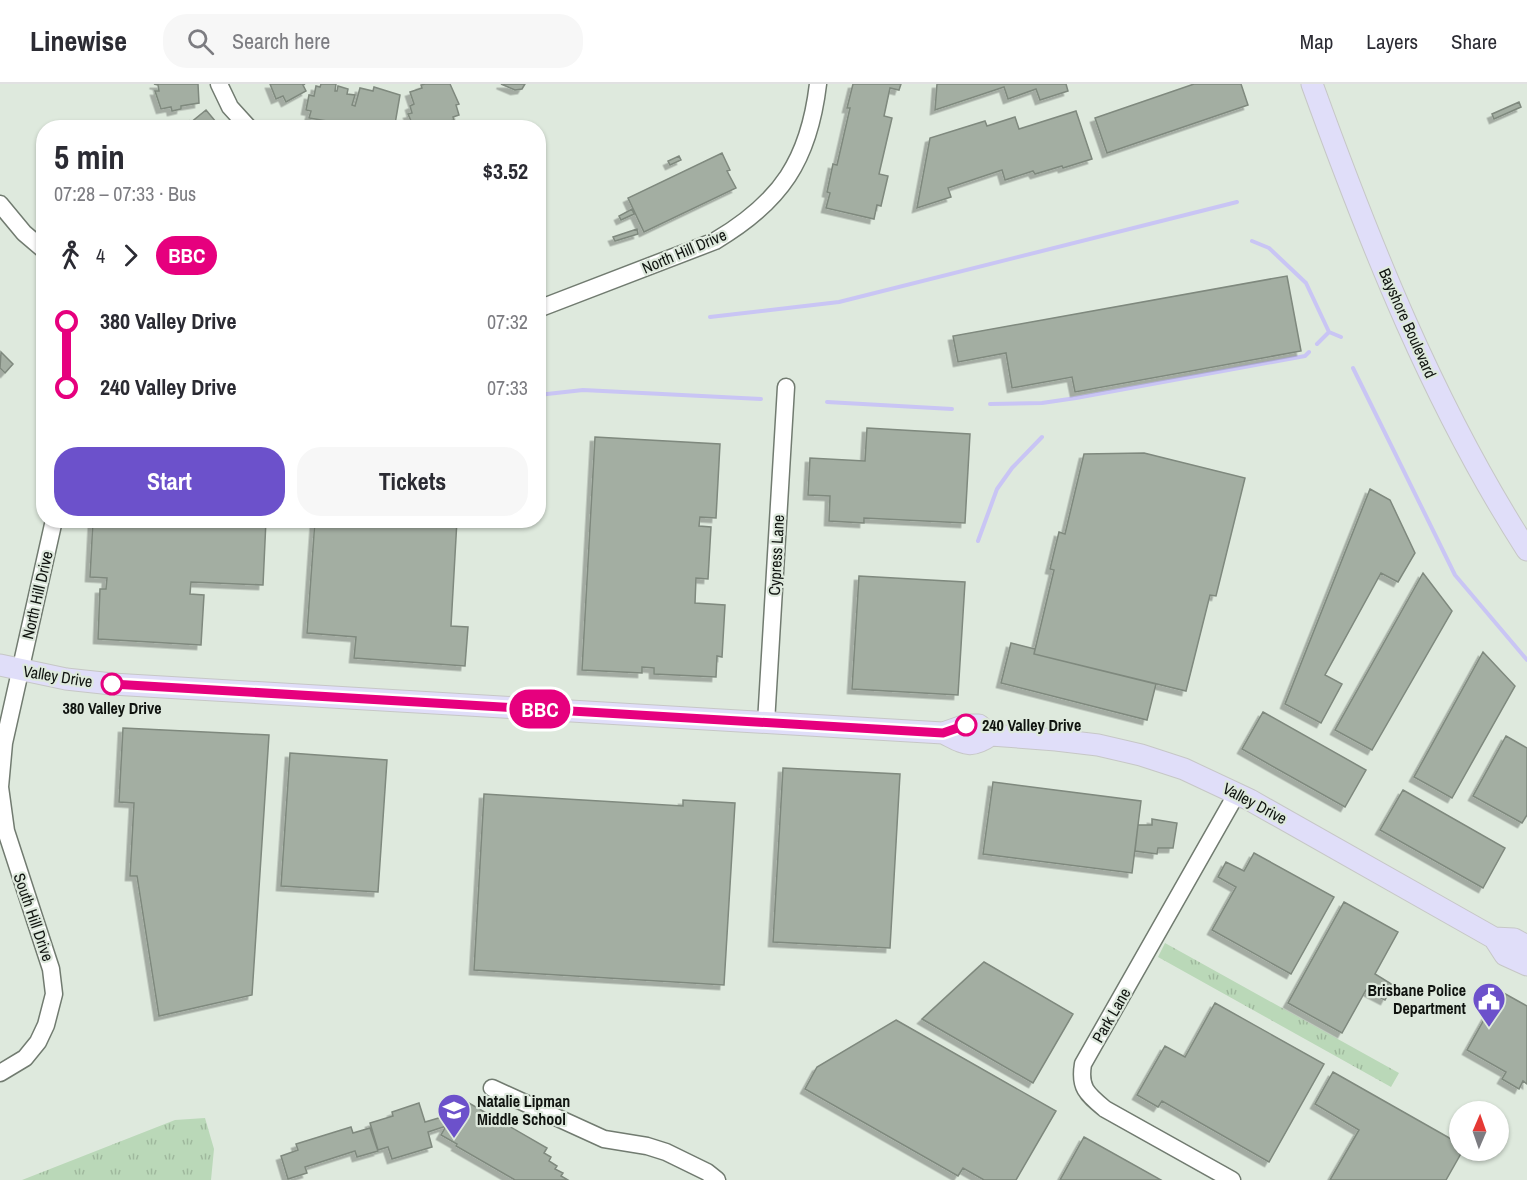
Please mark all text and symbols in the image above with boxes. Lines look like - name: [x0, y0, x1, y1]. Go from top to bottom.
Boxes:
- search box: [163, 14, 583, 68]
- text: Linewise: [30, 22, 127, 60]
- icon: search: [184, 25, 217, 58]
- text: Search here: [232, 26, 330, 56]
- text: Map: [1300, 27, 1333, 56]
- text: Layers: [1366, 27, 1418, 56]
- text: Share: [1451, 27, 1497, 56]
- text: 5 min: [54, 135, 125, 179]
- text: $3.52: [483, 156, 528, 186]
- text: 07:28 – 07:33 · Bus: [54, 180, 196, 207]
- street label: North Hill Drive: [638, 223, 730, 279]
- icon: walk: [54, 239, 87, 272]
- icon: forward: [114, 239, 147, 272]
- text: BBC: [168, 241, 205, 270]
- text: 4: [96, 242, 105, 269]
- street label: Bayshore Boulevard: [1374, 265, 1442, 381]
- text: 380 Valley Drive: [100, 306, 236, 336]
- text: 07:32: [487, 308, 528, 335]
- text: 240 Valley Drive: [100, 372, 236, 402]
- text: 07:33: [487, 374, 528, 401]
- button: Start: [54, 447, 285, 516]
- button: Tickets: [297, 447, 528, 516]
- street label: Cypress Lane: [763, 514, 789, 596]
- street label: North Hill Drive: [16, 549, 58, 641]
- street label: Valley Drive: [22, 660, 94, 692]
- marker: 380 Valley Drive: [101, 673, 123, 695]
- line badge: BBC: [506, 690, 574, 728]
- text: BBC: [521, 695, 559, 724]
- place label: 380 Valley Drive: [62, 697, 162, 719]
- marker: 240 Valley Drive: [955, 714, 977, 736]
- place label: 240 Valley Drive: [982, 714, 1081, 736]
- street label: Valley Drive: [1219, 777, 1291, 829]
- street label: South Hill Drive: [9, 870, 59, 964]
- place label: Brisbane Police Department: [1368, 979, 1467, 1019]
- public building icon: Brisbane Police Department: [1471, 981, 1507, 1028]
- street label: Park Lane: [1087, 984, 1135, 1046]
- place label: Natalie Lipman Middle School: [477, 1090, 570, 1130]
- school or university icon: Natalie Lipman Middle School: [436, 1092, 472, 1139]
- north arrow: [1449, 1101, 1509, 1161]
- map controls: [1449, 1101, 1509, 1161]

